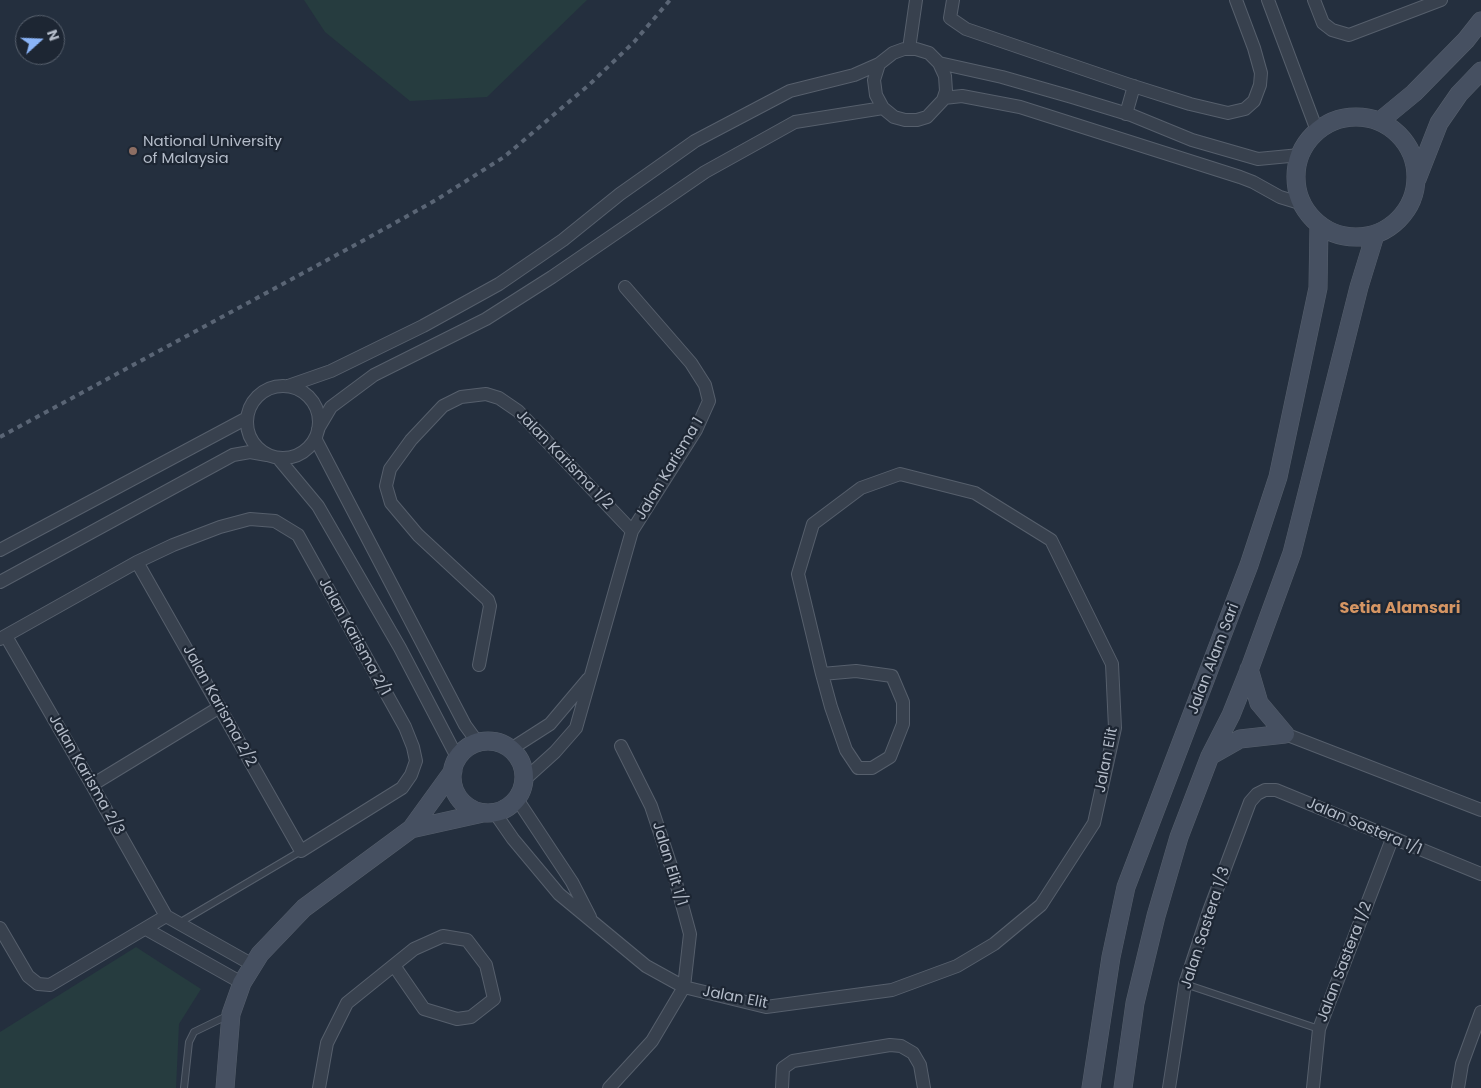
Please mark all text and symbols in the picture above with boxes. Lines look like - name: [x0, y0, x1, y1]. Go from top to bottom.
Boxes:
- north arrow: [15, 15, 65, 65]
- text: N: [42, 27, 64, 44]
- place label: National University of Malaysia: [143, 133, 282, 168]
- marker: National University of Malaysia: [127, 145, 139, 157]
- street label: Jalan Karisma 1/2: [512, 406, 616, 514]
- street label: Jalan Karisma 1: [632, 415, 708, 523]
- street label: Jalan Karisma 2/1: [314, 575, 394, 699]
- district label: Setia Alamsari: [1340, 599, 1460, 619]
- street label: Jalan Alam Sari: [1185, 601, 1243, 717]
- street label: Jalan Karisma 2/2: [178, 642, 260, 770]
- street label: Jalan Karisma 2/3: [44, 712, 128, 838]
- street label: Jalan Elit: [1092, 726, 1122, 794]
- street label: Jalan Sastera 1/1: [1304, 795, 1424, 859]
- street label: Jalan Elit 1/1: [648, 820, 690, 908]
- street label: Jalan Sastera 1/3: [1178, 865, 1234, 991]
- street label: Jalan Sastera 1/2: [1314, 899, 1376, 1025]
- street label: Jalan Elit: [701, 983, 769, 1013]

